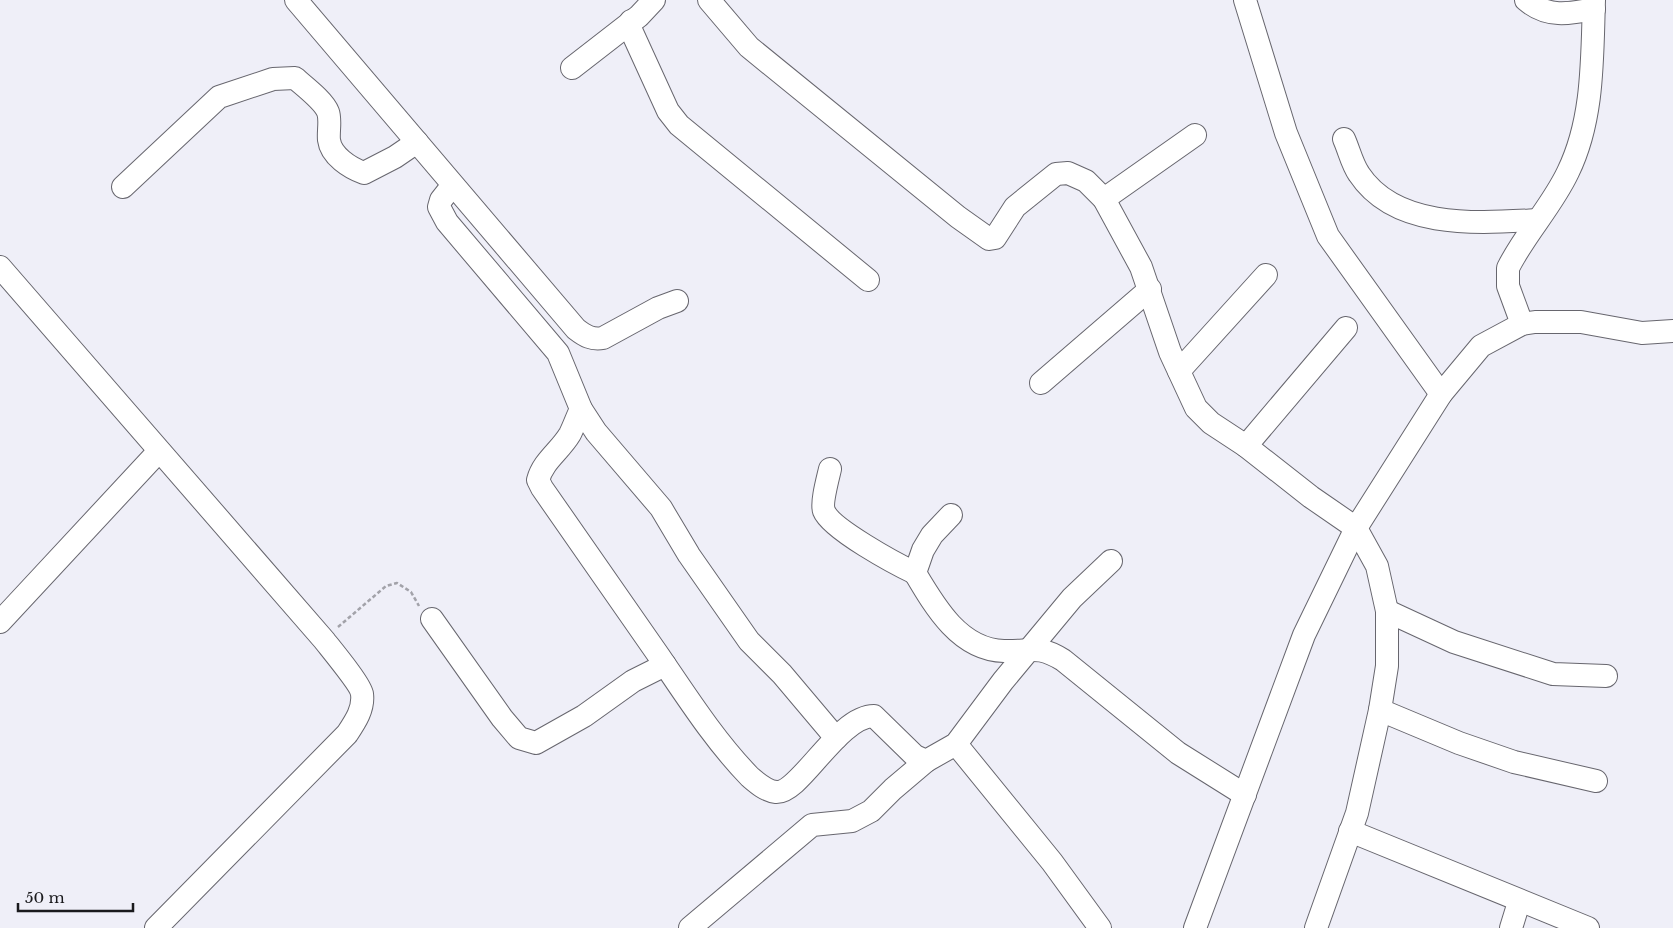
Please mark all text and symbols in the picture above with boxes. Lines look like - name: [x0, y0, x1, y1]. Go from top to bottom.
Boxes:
- scale bar: [18, 880, 132, 912]
- text: 50 m: [25, 888, 65, 907]

